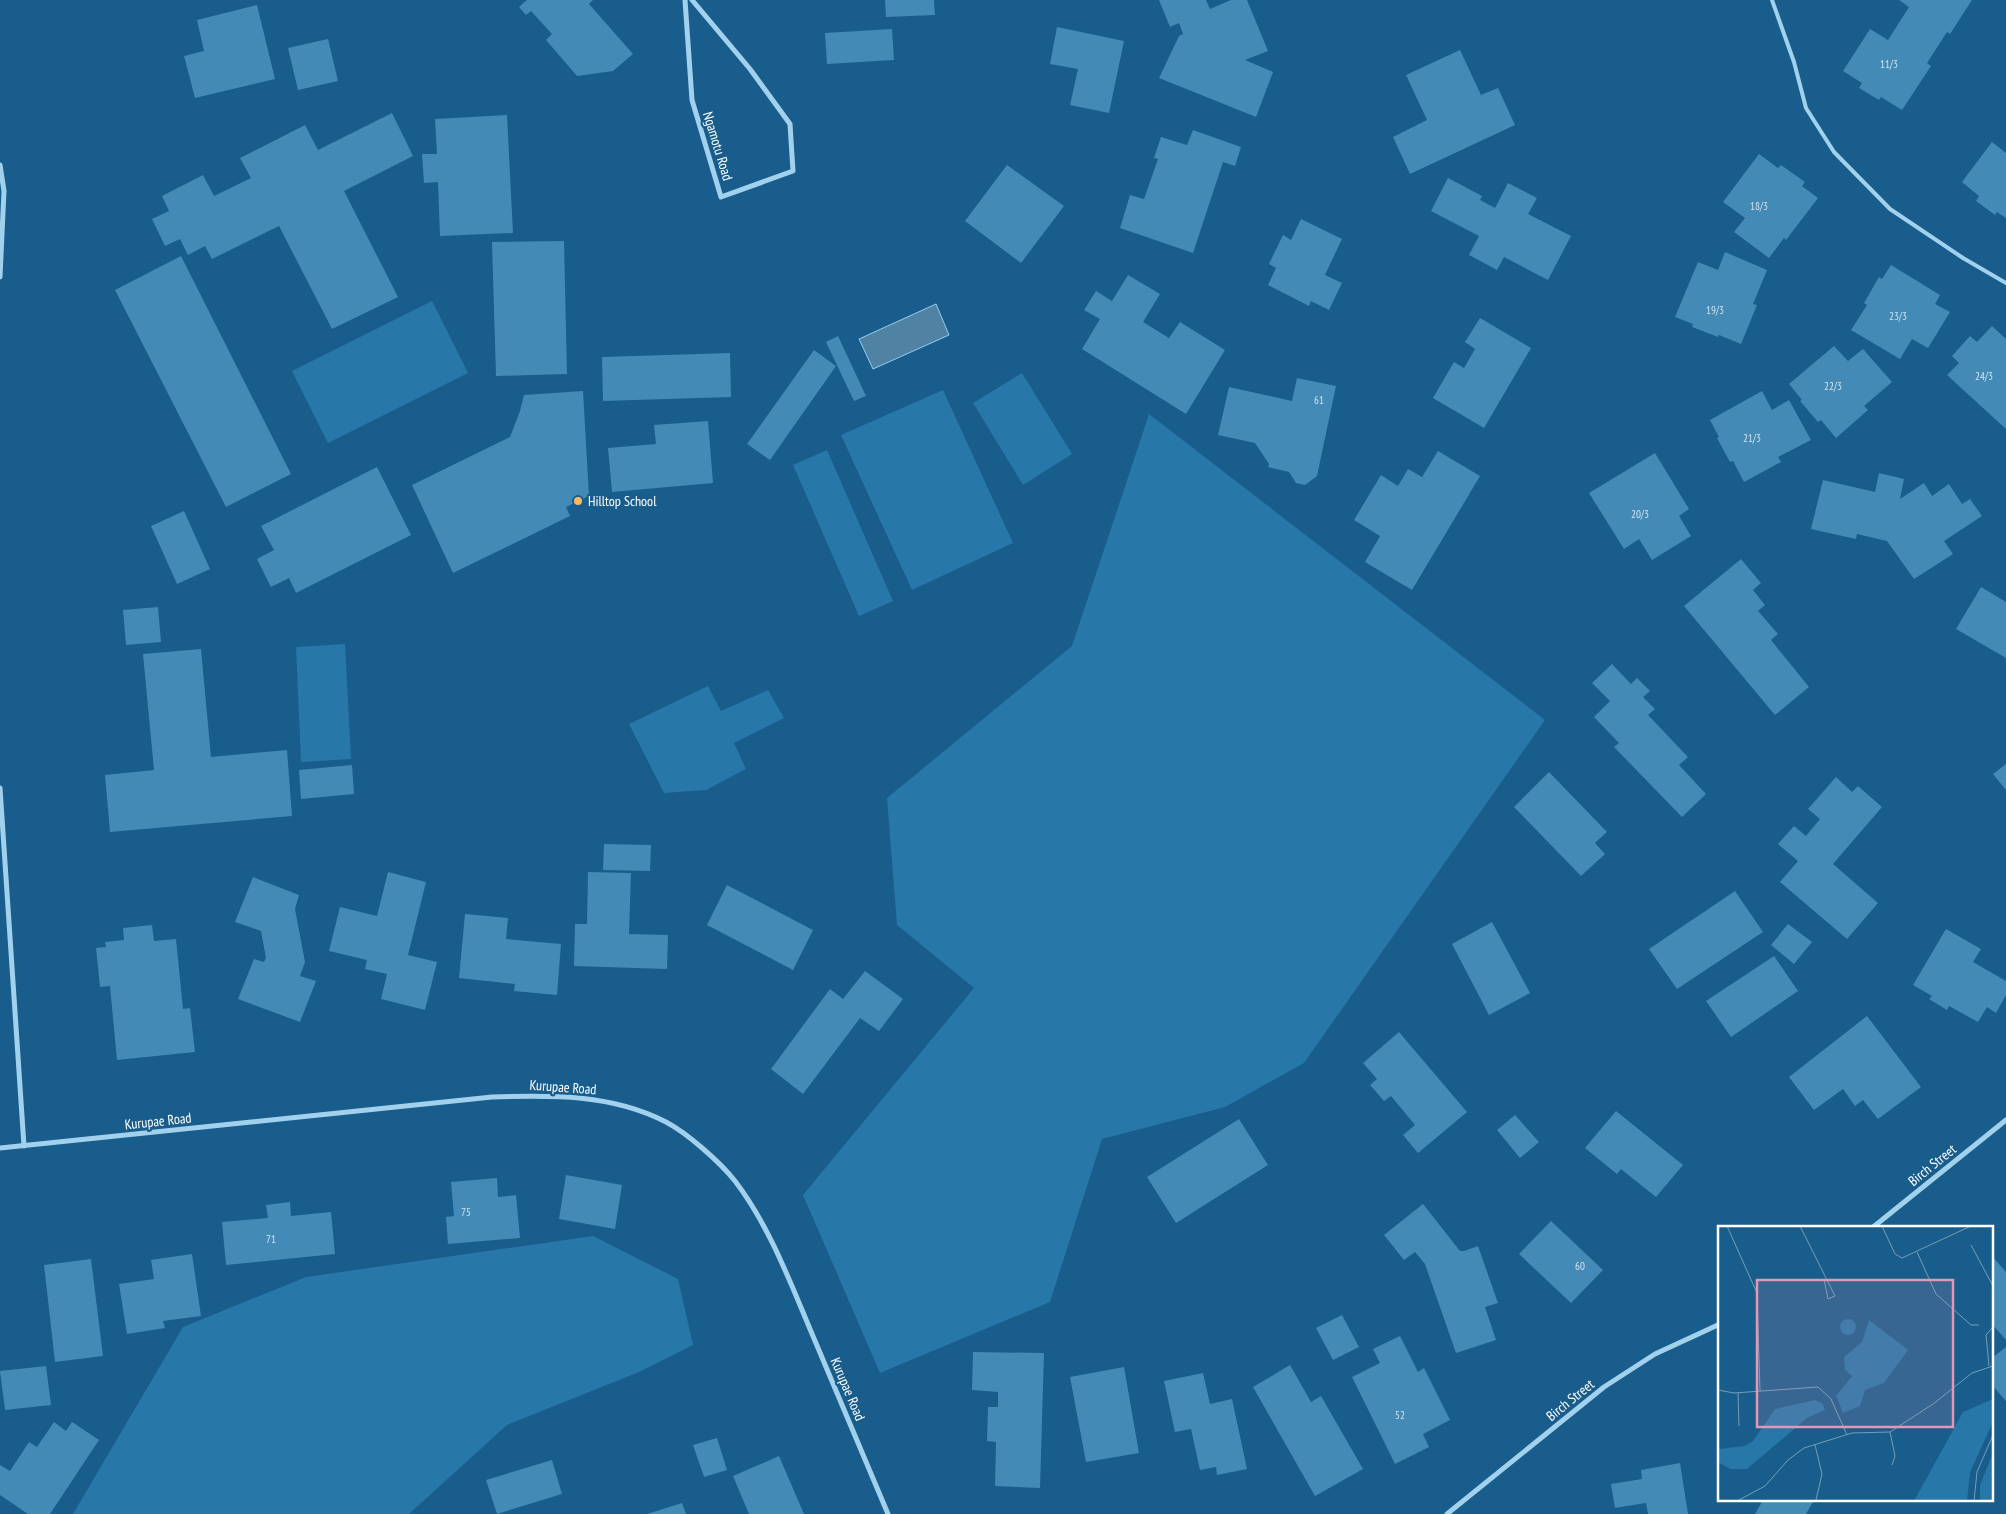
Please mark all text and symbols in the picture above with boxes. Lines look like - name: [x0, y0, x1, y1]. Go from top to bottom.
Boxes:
- house number: 11/3: [1880, 57, 1898, 71]
- street label: Ngamotu Road: [699, 109, 737, 183]
- house number: 18/3: [1750, 199, 1768, 213]
- house number: 19/3: [1706, 303, 1724, 317]
- house number: 23/3: [1889, 309, 1907, 323]
- house number: 24/3: [1975, 369, 1993, 383]
- house number: 22/3: [1824, 379, 1842, 393]
- house number: 61: [1314, 393, 1324, 407]
- house number: 21/3: [1743, 431, 1761, 445]
- place label: Hilltop School: [588, 492, 657, 510]
- marker: Hilltop School: [572, 495, 584, 507]
- house number: 20/3: [1631, 507, 1649, 521]
- street label: Kurupae Road: [529, 1076, 597, 1098]
- street label: Kurupae Road: [124, 1109, 192, 1133]
- street label: Birch Street: [1904, 1140, 1960, 1190]
- house number: 75: [461, 1205, 471, 1219]
- inset map: [1718, 1226, 1994, 1502]
- house number: 71: [266, 1232, 276, 1246]
- house number: 60: [1575, 1259, 1585, 1273]
- street label: Kurupae Road: [827, 1355, 869, 1423]
- street label: Birch Street: [1542, 1375, 1598, 1425]
- house number: 52: [1395, 1408, 1405, 1422]

